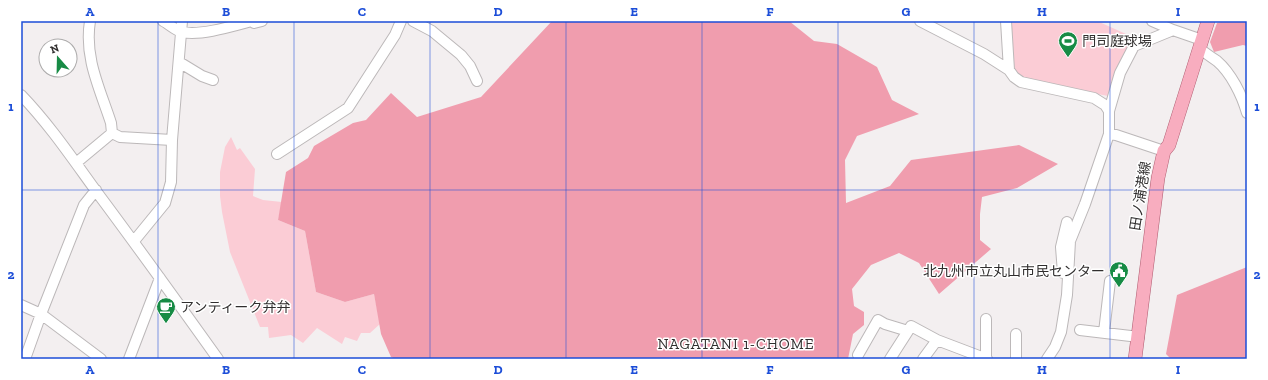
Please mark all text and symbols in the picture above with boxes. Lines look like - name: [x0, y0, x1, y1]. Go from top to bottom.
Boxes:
- text: A: [86, 4, 95, 19]
- text: B: [222, 4, 230, 19]
- text: C: [358, 4, 366, 19]
- text: D: [493, 4, 503, 19]
- text: E: [630, 4, 638, 19]
- text: F: [766, 4, 774, 19]
- text: G: [902, 4, 911, 19]
- text: H: [1037, 4, 1047, 19]
- text: I: [1176, 4, 1181, 19]
- sports icon: 門司庭球場: [1057, 30, 1079, 58]
- place label: 門司庭球場: [1082, 33, 1152, 50]
- north arrow: [38, 38, 78, 78]
- text: N: [49, 41, 61, 57]
- text: 1: [8, 99, 14, 114]
- text: 1: [1254, 99, 1260, 114]
- street label: 田ノ浦港線: [1127, 160, 1154, 232]
- public building icon: 北九州市立丸山市民センター: [1108, 260, 1130, 288]
- place label: 北九州市立丸山市民センター: [923, 263, 1105, 280]
- text: 2: [8, 267, 15, 282]
- text: 2: [1254, 267, 1261, 282]
- cafe icon: アンティーク弁弁: [155, 296, 177, 324]
- place label: アンティーク弁弁: [180, 299, 291, 316]
- district label: NAGATANI 1-CHOME: [657, 335, 815, 353]
- text: A: [86, 362, 95, 377]
- text: B: [222, 362, 230, 377]
- text: C: [358, 362, 366, 377]
- text: D: [493, 362, 503, 377]
- text: E: [630, 362, 638, 377]
- text: F: [766, 362, 774, 377]
- text: G: [902, 362, 911, 377]
- text: H: [1037, 362, 1047, 377]
- text: I: [1176, 362, 1181, 377]

